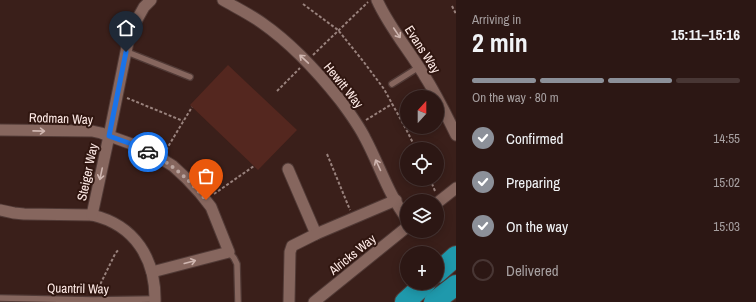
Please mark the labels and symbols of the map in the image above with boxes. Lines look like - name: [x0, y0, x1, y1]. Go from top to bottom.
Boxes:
- pin: [109, 11, 143, 52]
- street label: Evans Way: [401, 22, 445, 77]
- one-way arrow: [392, 28, 401, 39]
- one-way arrow: [299, 55, 309, 64]
- street label: Hewitt Way: [320, 59, 368, 112]
- north arrow: [400, 90, 444, 134]
- street label: Rodman Way: [29, 109, 94, 128]
- one-way arrow: [32, 127, 45, 135]
- courier: [128, 132, 168, 172]
- street label: Steiger Way: [73, 141, 102, 202]
- pin: [189, 159, 223, 200]
- one-way arrow: [374, 160, 381, 172]
- one-way arrow: [97, 167, 105, 180]
- street label: Alricks Way: [324, 230, 380, 279]
- one-way arrow: [183, 258, 196, 265]
- street label: Quantril Way: [47, 279, 110, 298]

